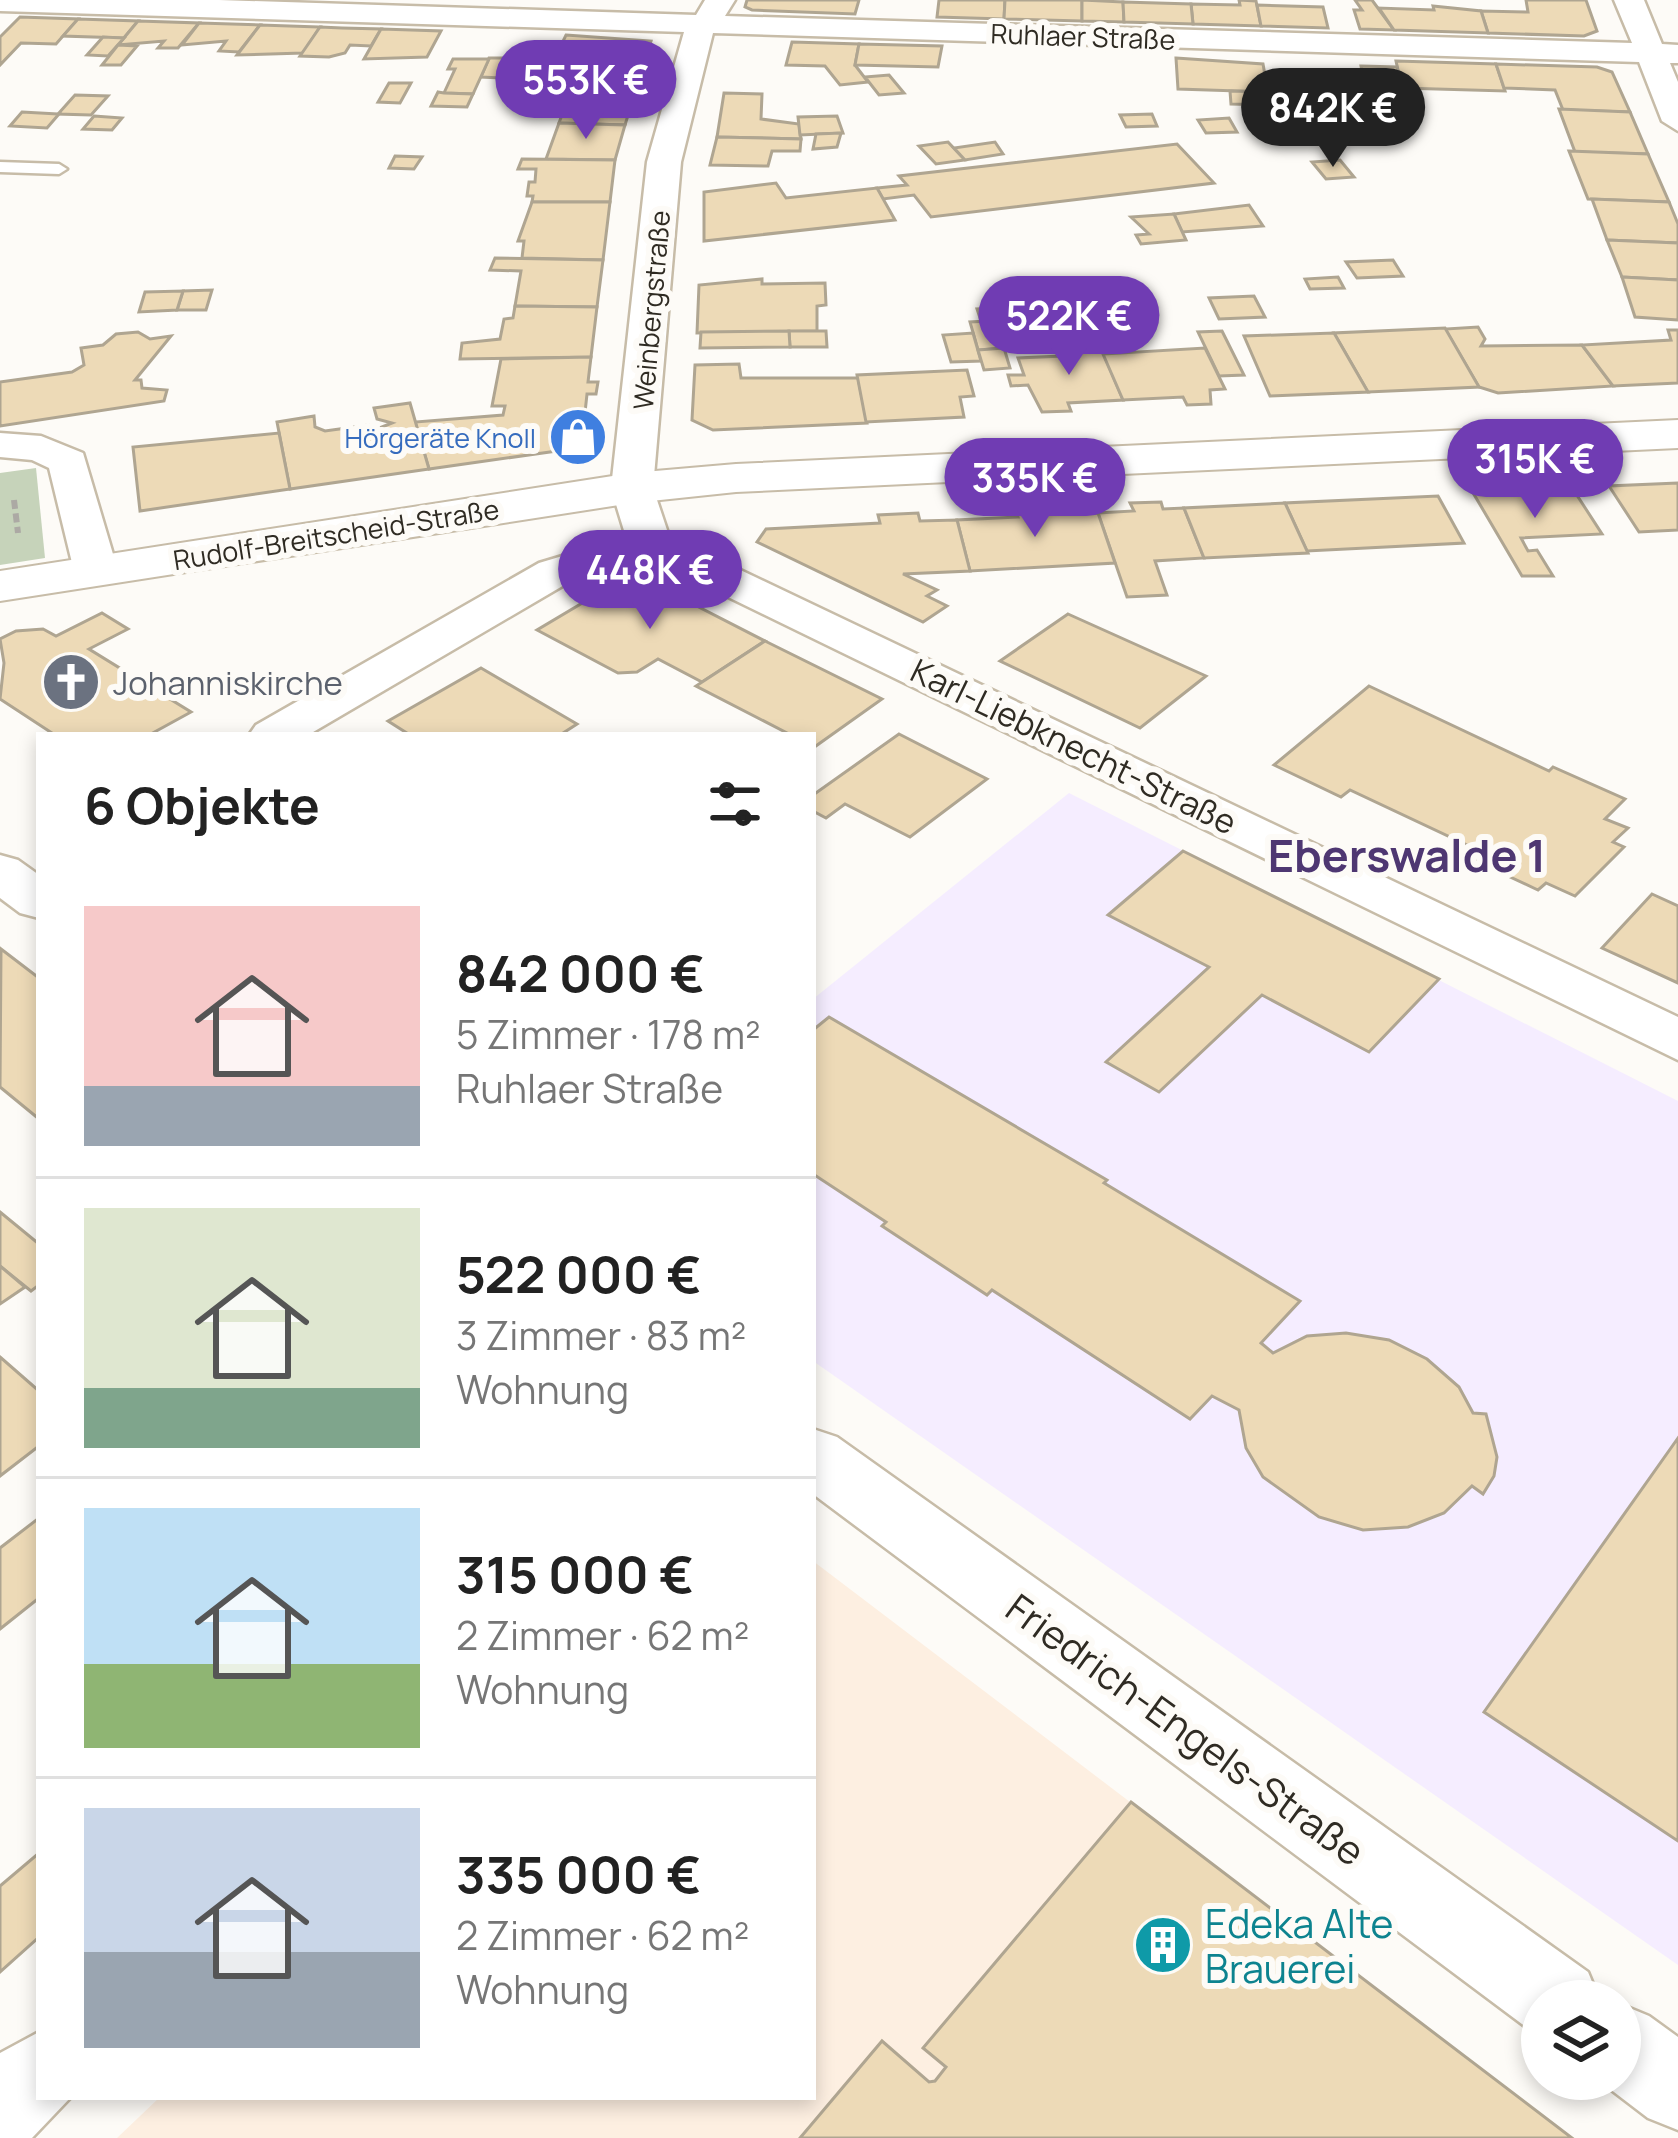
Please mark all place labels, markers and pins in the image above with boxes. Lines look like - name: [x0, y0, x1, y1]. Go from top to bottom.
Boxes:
- pin: 553K €: [488, 40, 684, 142]
- pin: 842K €: [1235, 68, 1431, 170]
- pin: 522K €: [971, 276, 1167, 378]
- shop icon: Hörgeräte Knoll: [547, 406, 609, 468]
- place label: Hörgeräte Knoll: [344, 419, 536, 456]
- pin: 315K €: [1437, 419, 1633, 521]
- pin: 335K €: [937, 438, 1133, 540]
- pin: 448K €: [552, 530, 748, 632]
- church icon: Johanniskirche: [40, 651, 102, 713]
- place label: Johanniskirche: [113, 660, 343, 705]
- place label: Edeka Alte Brauerei: [1205, 1896, 1393, 1995]
- building icon: Edeka Alte Brauerei: [1132, 1914, 1194, 1976]

